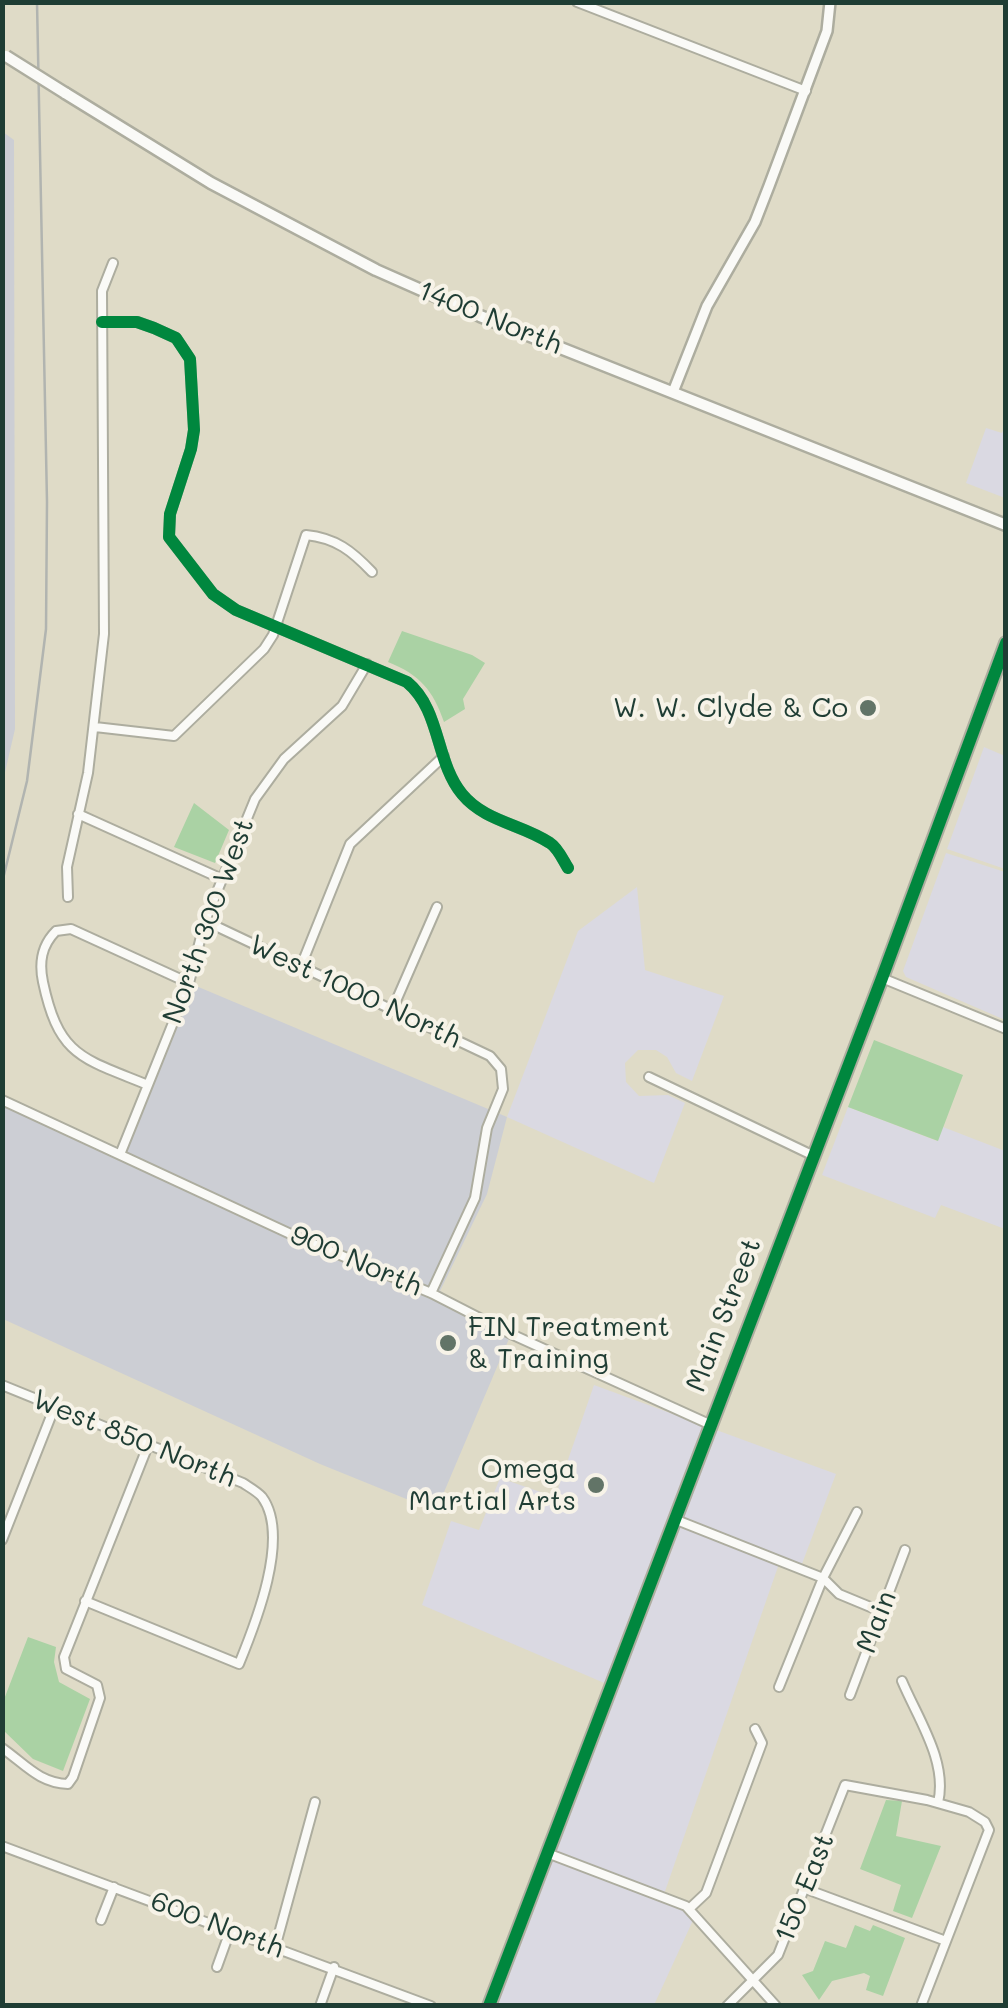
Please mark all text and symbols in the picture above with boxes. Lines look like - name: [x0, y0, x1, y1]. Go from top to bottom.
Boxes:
- street label: 1400 North: [413, 274, 567, 362]
- place label: W. W. Clyde & Co: [613, 691, 848, 725]
- marker: W. W. Clyde & Co: [857, 697, 879, 719]
- street label: North 300 West: [156, 814, 262, 1028]
- street label: West 1000 North: [244, 928, 466, 1056]
- street label: 900 North: [285, 1218, 427, 1304]
- street label: Main Street: [679, 1233, 769, 1397]
- place label: FIN Treatment & Training: [468, 1310, 670, 1376]
- marker: FIN Treatment & Training: [437, 1332, 459, 1354]
- street label: West 850 North: [28, 1383, 240, 1495]
- place label: Omega Martial Arts: [409, 1452, 576, 1518]
- marker: Omega Martial Arts: [585, 1474, 607, 1496]
- street label: Main: [850, 1586, 904, 1658]
- street label: 150 East: [768, 1829, 842, 1947]
- street label: 600 North: [146, 1884, 288, 1966]

